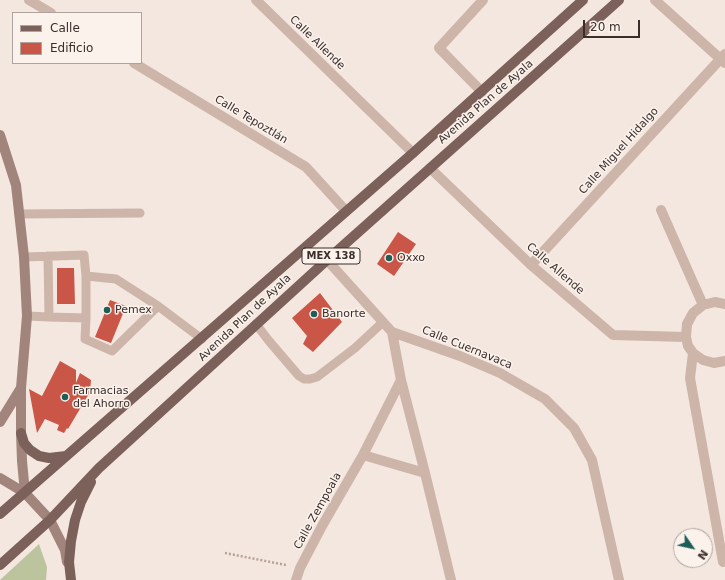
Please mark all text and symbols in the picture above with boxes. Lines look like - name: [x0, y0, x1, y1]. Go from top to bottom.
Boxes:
- legend: [12, 12, 142, 64]
- scale bar: [585, 12, 642, 38]
- street label: Calle Allende: [287, 13, 347, 73]
- text: 20 m: [590, 20, 621, 34]
- text: Calle: [50, 21, 80, 35]
- text: Edificio: [50, 41, 93, 55]
- street label: Avenida Plan de Ayala: [436, 57, 536, 147]
- street label: Calle Tepoztlán: [212, 93, 290, 147]
- street label: Calle Miguel Hidalgo: [576, 105, 662, 197]
- street label: Calle Allende: [524, 240, 586, 298]
- road number: MEX 138: [302, 248, 360, 264]
- place label: Oxxo: [397, 251, 425, 265]
- marker: Oxxo: [384, 253, 394, 263]
- street label: Avenida Plan de Ayala: [196, 272, 294, 364]
- place label: Pemex: [115, 303, 152, 317]
- marker: Pemex: [102, 305, 112, 315]
- place label: Banorte: [322, 307, 366, 321]
- marker: Banorte: [309, 309, 319, 319]
- street label: Calle Cuernavaca: [420, 324, 514, 372]
- place label: Farmacias del Ahorro: [73, 384, 130, 410]
- marker: Farmacias del Ahorro: [60, 392, 70, 402]
- street label: Calle Zempoala: [291, 470, 345, 552]
- north arrow: [673, 528, 713, 568]
- text: N: [695, 547, 711, 562]

